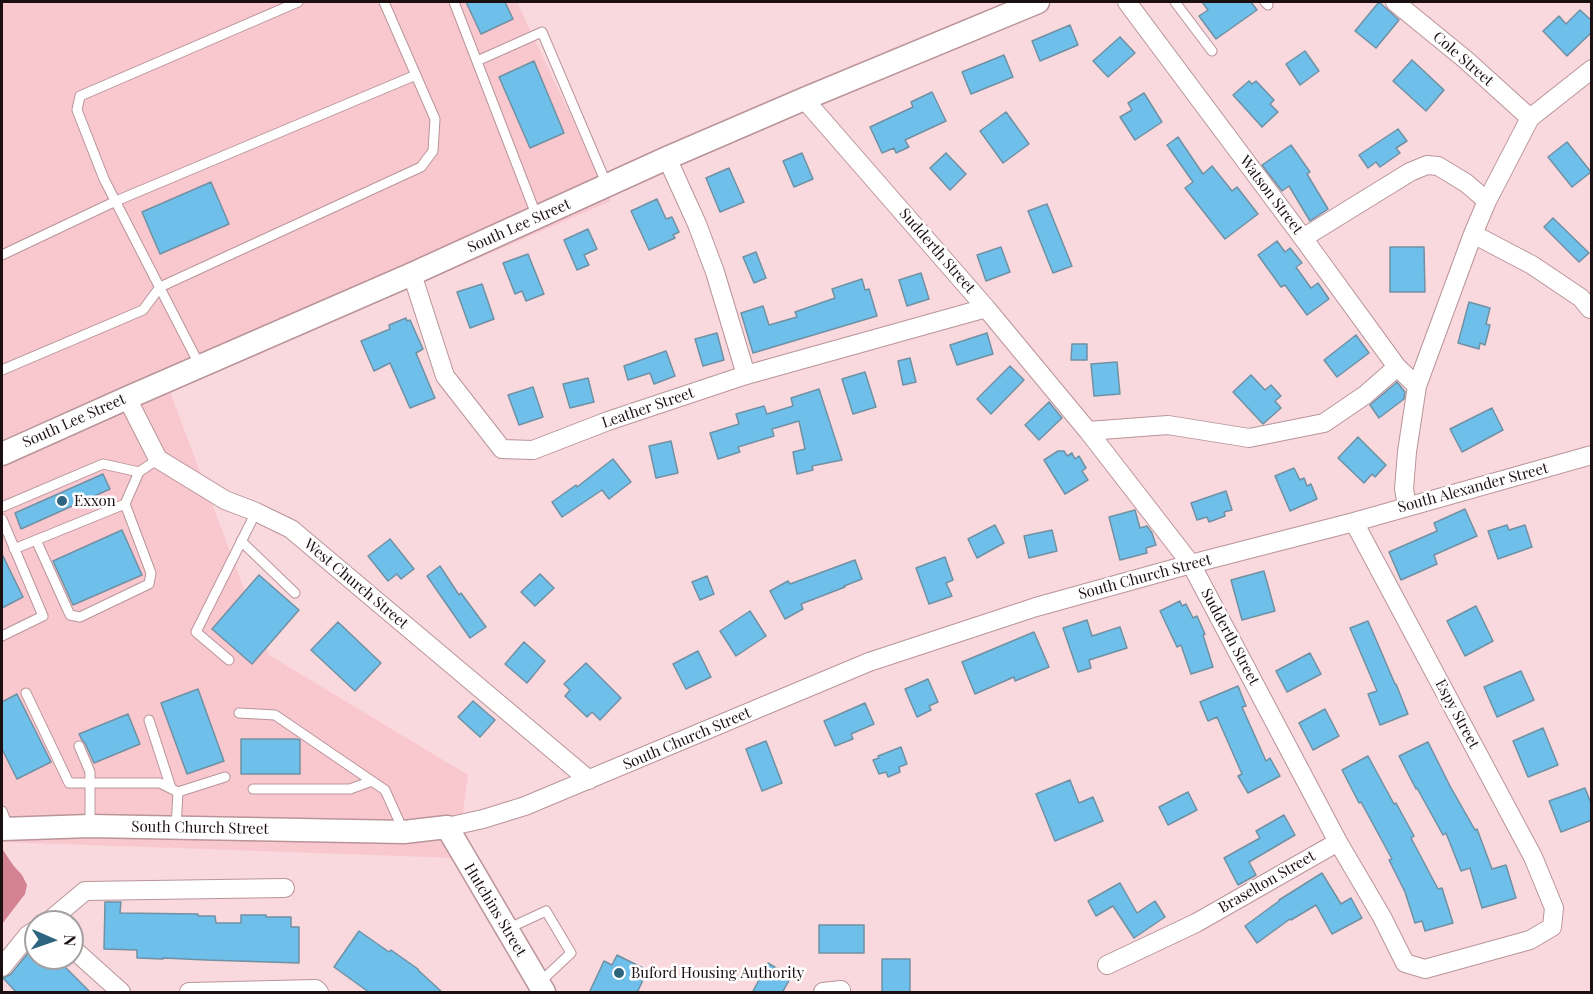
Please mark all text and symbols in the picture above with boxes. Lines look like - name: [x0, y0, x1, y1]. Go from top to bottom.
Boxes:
- street label: Cole Street: [1429, 28, 1497, 90]
- street label: Watson Street: [1236, 152, 1306, 238]
- street label: South Lee Street: [465, 195, 573, 257]
- street label: Sudderth Street: [895, 205, 979, 297]
- street label: Leather Street: [600, 384, 696, 432]
- street label: South Lee Street: [20, 390, 128, 452]
- street label: South Alexander Street: [1396, 459, 1550, 517]
- place label: Exxon: [74, 492, 116, 510]
- marker: Exxon: [55, 494, 69, 508]
- street label: West Church Street: [300, 535, 412, 633]
- street label: South Church Street: [1076, 551, 1214, 603]
- street label: Sudderth Street: [1197, 586, 1263, 688]
- street label: Espy Street: [1431, 676, 1483, 752]
- street label: South Church Street: [620, 704, 754, 774]
- street label: South Church Street: [131, 818, 269, 838]
- street label: Braselton Street: [1216, 847, 1318, 917]
- street label: Hutchins Street: [460, 860, 530, 960]
- north arrow: [24, 910, 84, 970]
- text: N: [60, 934, 81, 947]
- place label: Buford Housing Authority: [631, 964, 804, 982]
- marker: Buford Housing Authority: [612, 966, 626, 980]

